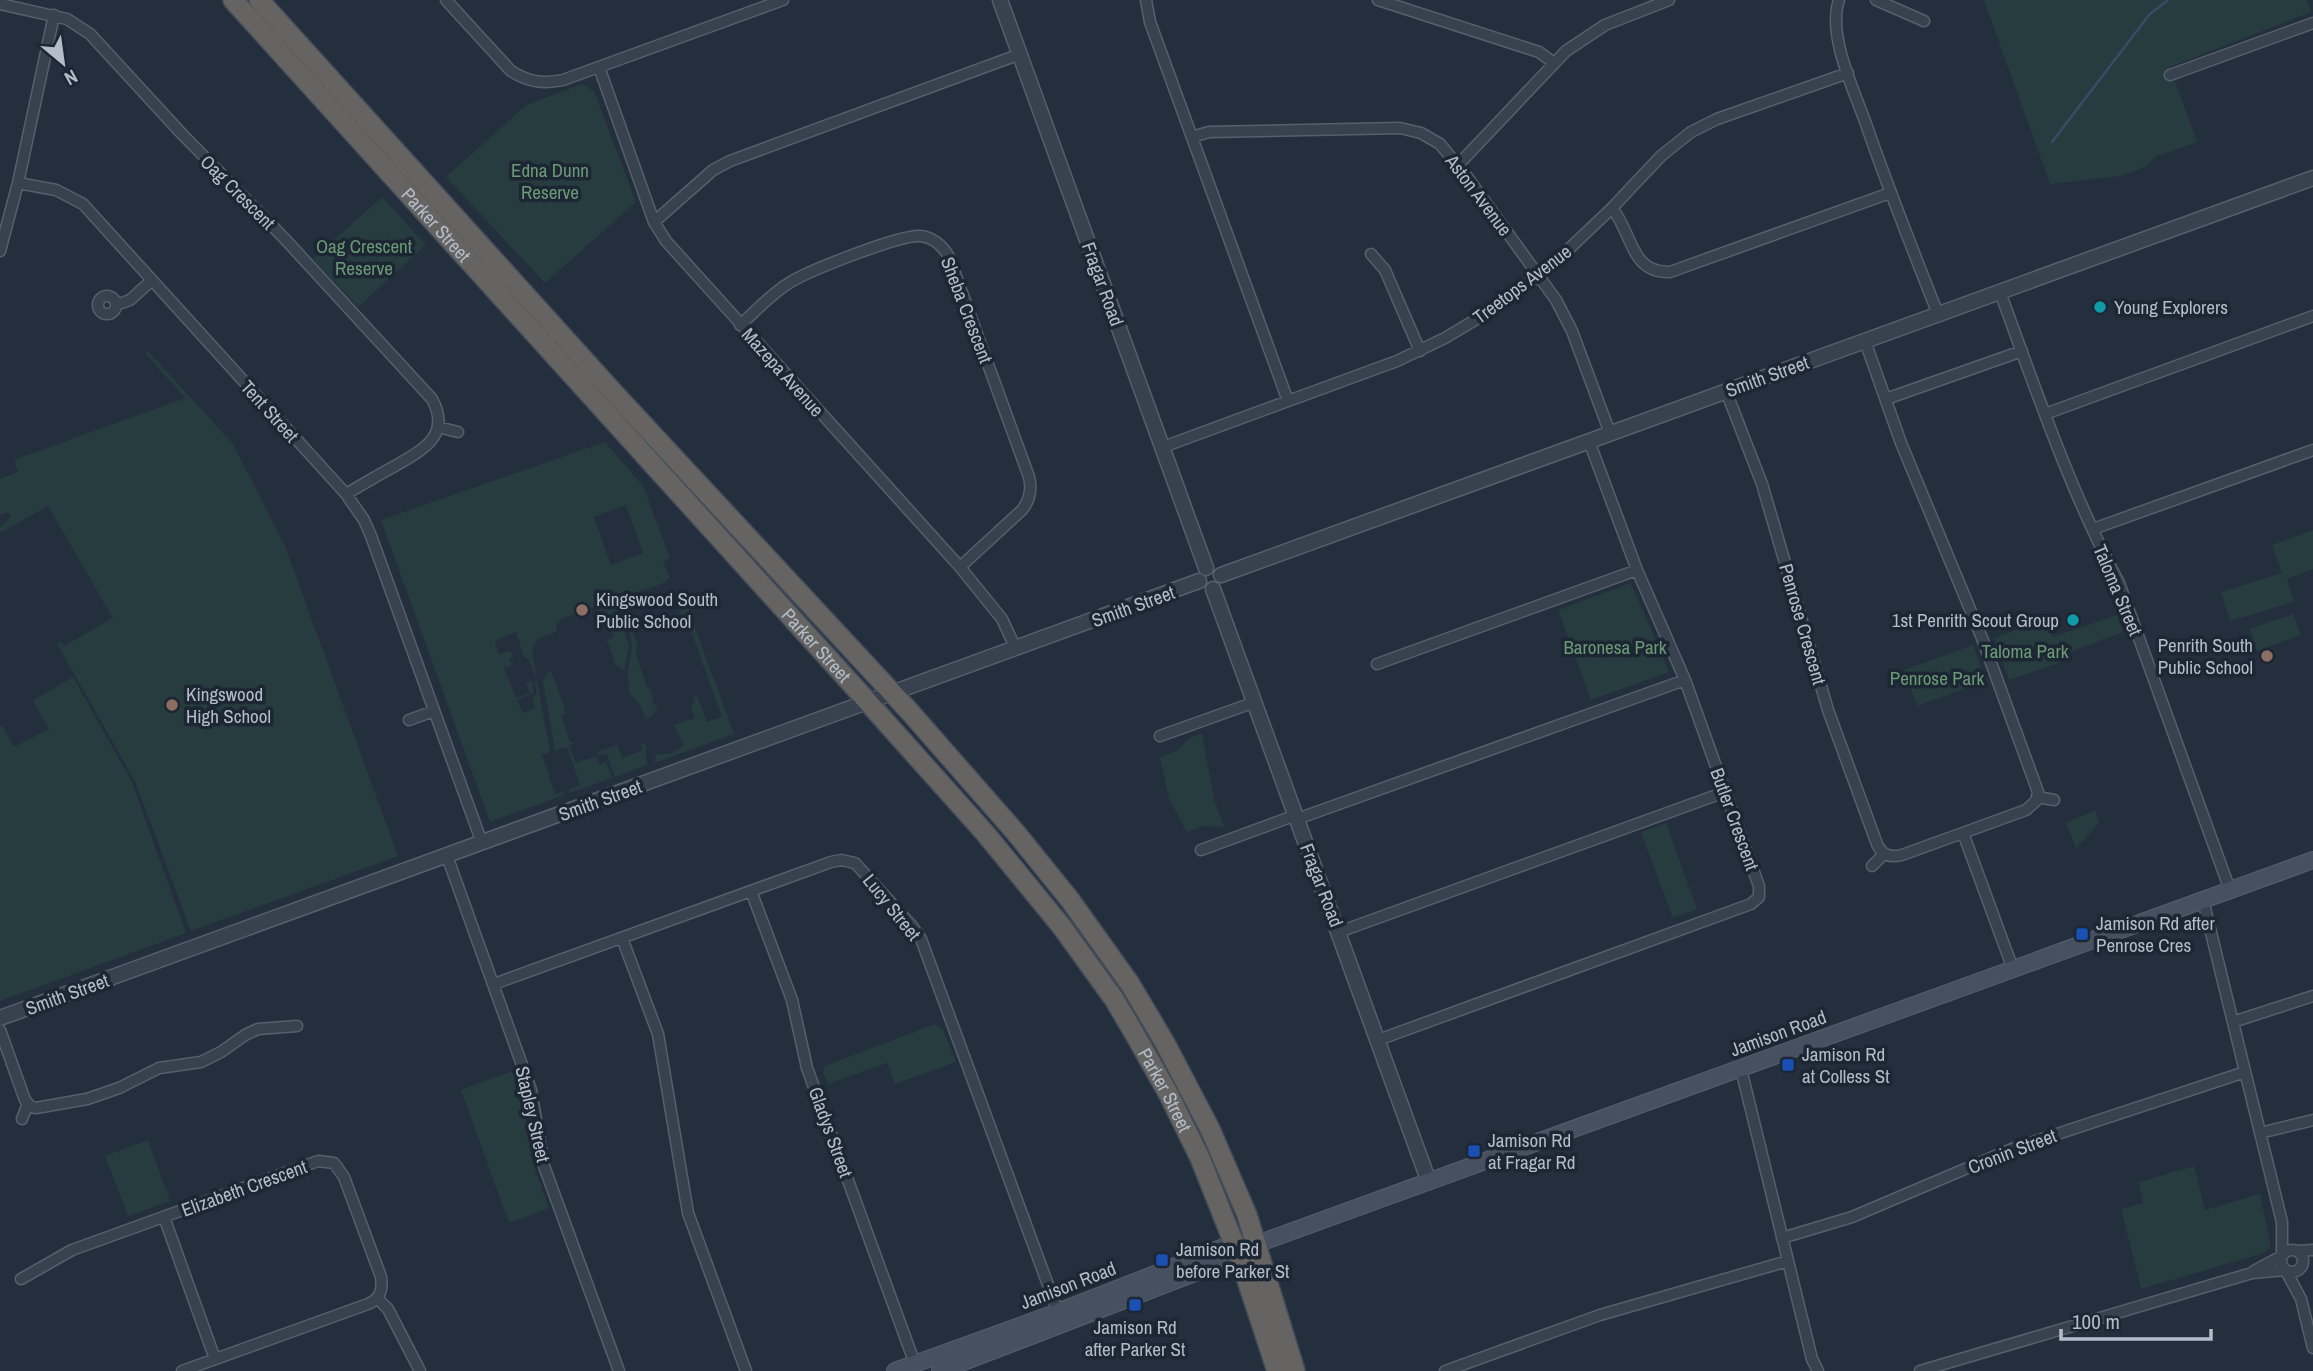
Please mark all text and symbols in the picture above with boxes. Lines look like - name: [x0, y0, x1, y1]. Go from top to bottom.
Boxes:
- north arrow: [28, 28, 98, 98]
- text: N: [60, 64, 82, 92]
- street label: Aston Avenue: [1439, 148, 1518, 241]
- street label: Oag Crescent: [195, 149, 282, 236]
- park label: Edna Dunn Reserve: [511, 157, 589, 205]
- street label: Parker Street: [396, 182, 477, 268]
- park label: Oag Crescent Reserve: [316, 233, 413, 281]
- street label: Fragar Road: [1076, 238, 1130, 330]
- street label: Treetops Avenue: [1467, 238, 1577, 330]
- street label: Sheba Crescent: [935, 253, 999, 367]
- place label: Young Explorers: [2114, 294, 2228, 320]
- marker: Young Explorers: [2092, 299, 2108, 315]
- street label: Mazepa Avenue: [736, 322, 830, 422]
- street label: Smith Street: [1722, 349, 1813, 403]
- street label: Tent Street: [235, 374, 305, 448]
- street label: Taloma Street: [2087, 541, 2149, 640]
- street label: Penrose Crescent: [1773, 560, 1833, 688]
- street label: Smith Street: [1088, 579, 1179, 633]
- place label: Kingswood South Public School: [596, 586, 718, 634]
- marker: Kingswood South Public School: [574, 602, 590, 618]
- street label: Parker Street: [776, 602, 857, 689]
- place label: 1st Penrith Scout Group: [1892, 607, 2059, 633]
- marker: 1st Penrith Scout Group: [2065, 612, 2081, 628]
- place label: Penrith South Public School: [2158, 632, 2253, 680]
- park label: Baronesa Park: [1563, 634, 1667, 660]
- park label: Taloma Park: [1982, 638, 2069, 664]
- marker: Penrith South Public School: [2259, 648, 2275, 664]
- park label: Penrose Park: [1890, 665, 1984, 691]
- place label: Kingswood High School: [186, 681, 271, 729]
- marker: Kingswood High School: [164, 697, 180, 713]
- street label: Butler Crescent: [1704, 764, 1766, 875]
- street label: Smith Street: [555, 773, 646, 827]
- street label: Fragar Road: [1294, 840, 1350, 930]
- street label: Lucy Street: [857, 868, 927, 946]
- place label: Jamison Rd after Penrose Cres: [2096, 910, 2215, 958]
- marker: Jamison Rd after Penrose Cres: [2074, 926, 2090, 942]
- street label: Smith Street: [22, 967, 113, 1021]
- street label: Jamison Road: [1726, 1004, 1830, 1062]
- place label: Jamison Rd at Colless St: [1802, 1041, 1890, 1089]
- street label: Parker Street: [1132, 1043, 1198, 1137]
- marker: Jamison Rd at Colless St: [1780, 1057, 1796, 1073]
- street label: Stapley Street: [509, 1063, 557, 1165]
- street label: Gladys Street: [803, 1083, 860, 1181]
- street label: Cronin Street: [1964, 1122, 2061, 1180]
- place label: Jamison Rd at Fragar Rd: [1488, 1127, 1575, 1175]
- marker: Jamison Rd at Fragar Rd: [1466, 1143, 1482, 1159]
- street label: Elizabeth Crescent: [178, 1153, 311, 1223]
- place label: Jamison Rd before Parker St: [1176, 1236, 1290, 1284]
- marker: Jamison Rd before Parker St: [1154, 1252, 1170, 1268]
- street label: Jamison Road: [1016, 1255, 1120, 1315]
- marker: Jamison Rd after Parker St: [1127, 1297, 1143, 1313]
- scale bar: [2061, 1298, 2212, 1342]
- text: 100 m: [2072, 1307, 2120, 1336]
- place label: Jamison Rd after Parker St: [1085, 1314, 1186, 1362]

